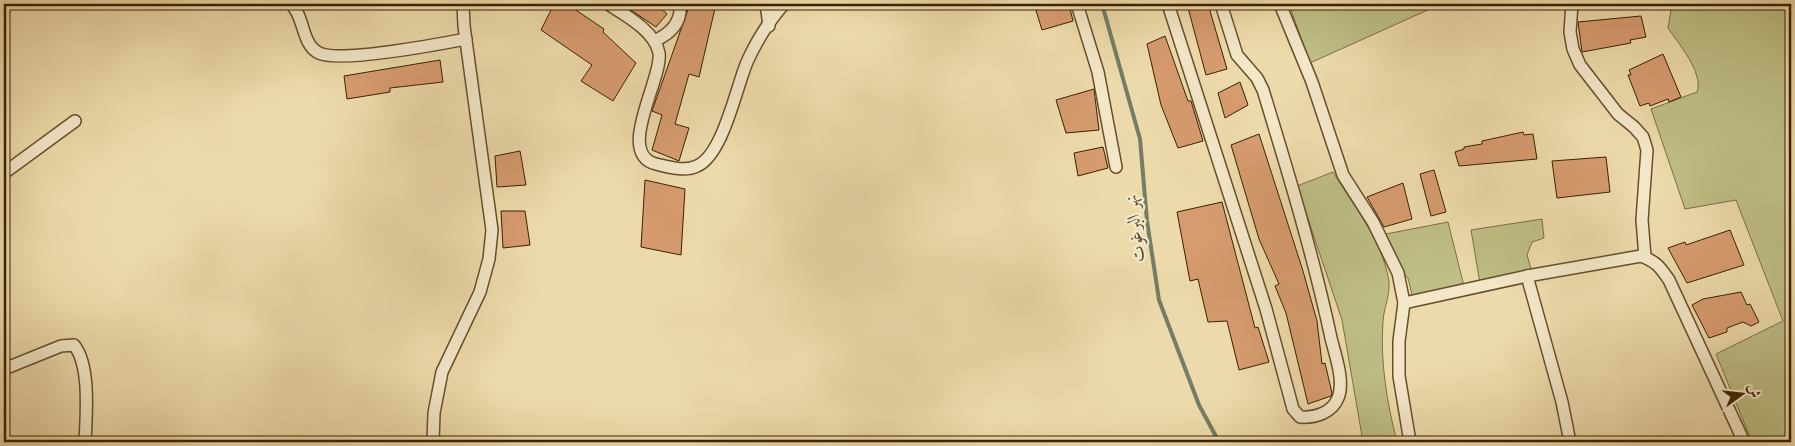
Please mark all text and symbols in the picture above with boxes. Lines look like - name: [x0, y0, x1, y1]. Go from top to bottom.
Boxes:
- water label: نهر البرغوت: [1120, 193, 1151, 263]
- north arrow: [1718, 368, 1768, 418]
- text: ش: [1744, 382, 1764, 400]

